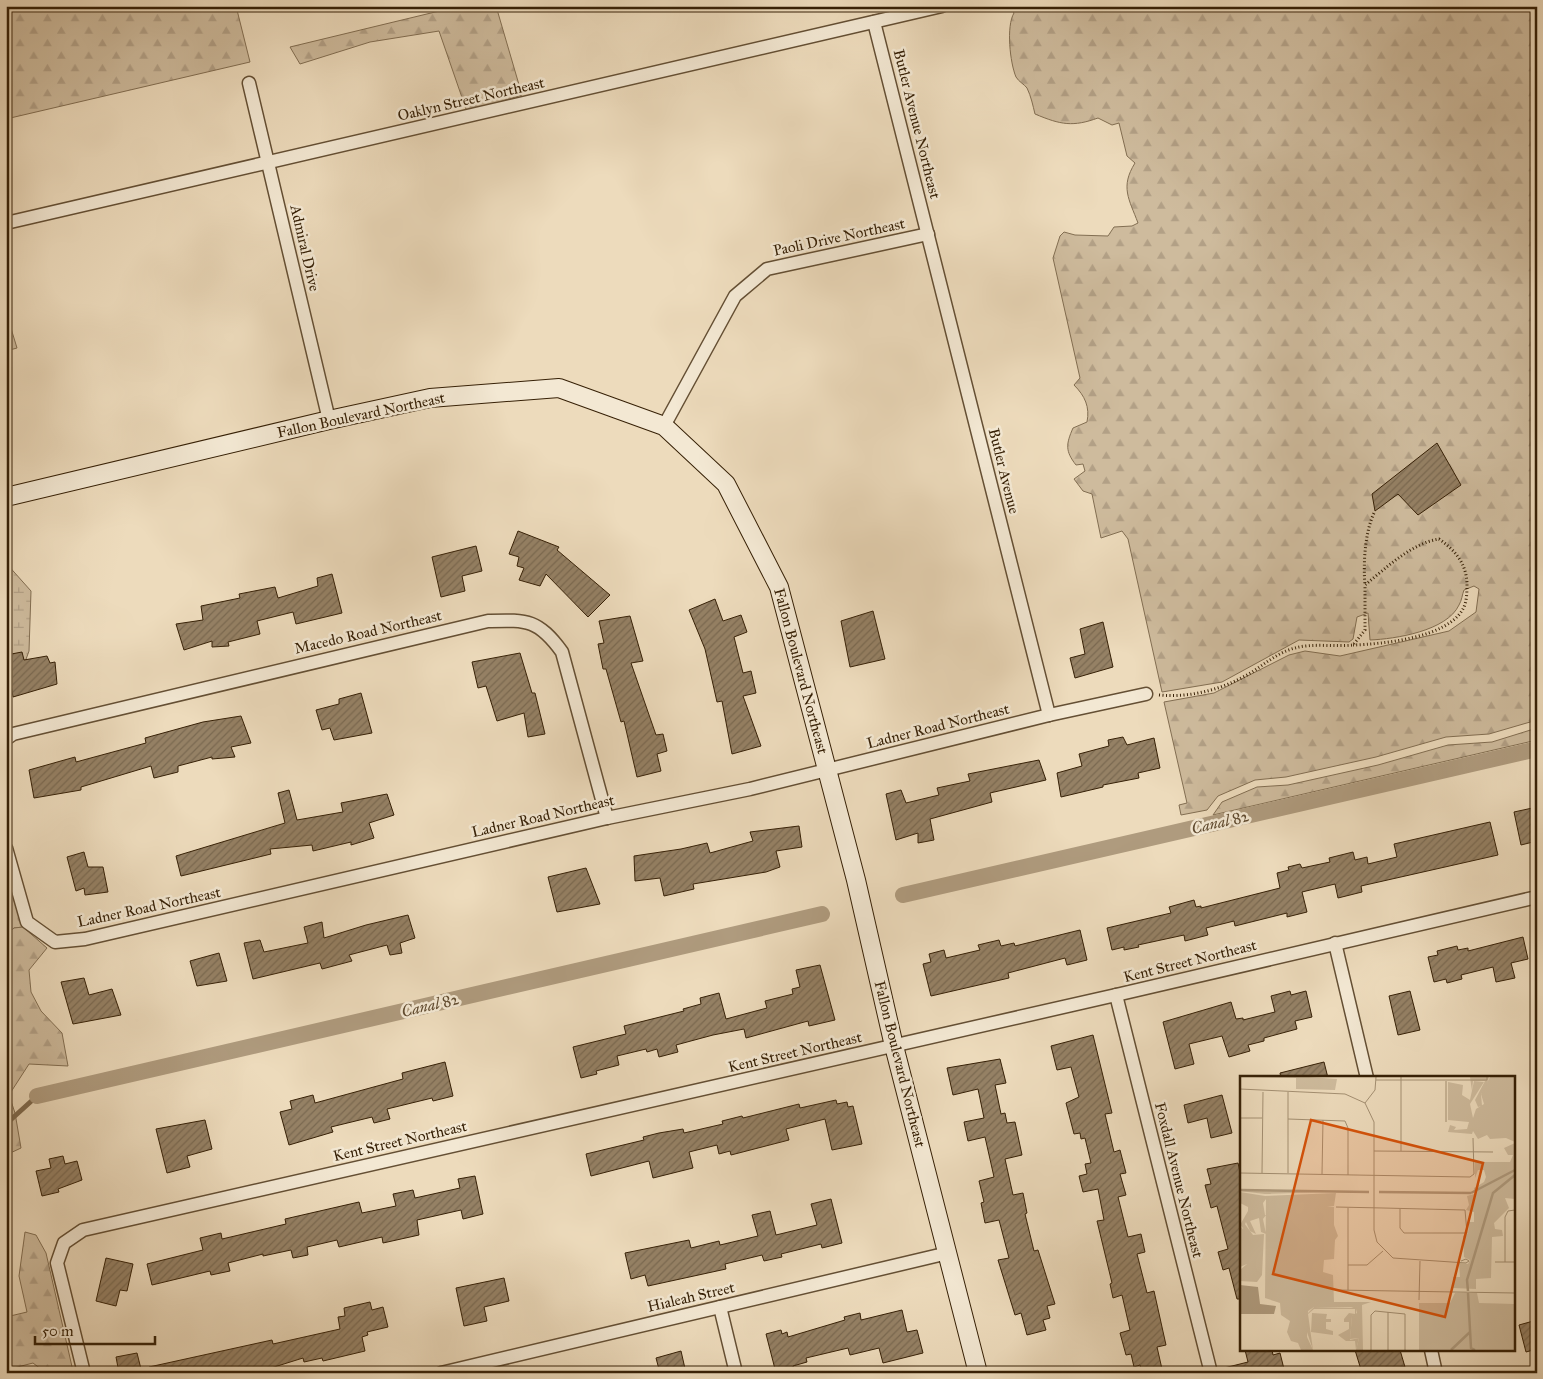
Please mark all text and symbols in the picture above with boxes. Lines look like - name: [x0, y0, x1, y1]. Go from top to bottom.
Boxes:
- street label: Butler Avenue Northeast: [890, 47, 944, 201]
- street label: Oaklyn Street Northeast: [396, 73, 547, 125]
- street label: Admiral Drive: [286, 202, 324, 293]
- street label: Paoli Drive Northeast: [771, 214, 907, 260]
- street label: Fallon Boulevard Northeast: [275, 388, 447, 442]
- street label: Butler Avenue: [985, 426, 1023, 516]
- street label: Fallon Boulevard Northeast: [770, 586, 832, 757]
- street label: Macedo Road Northeast: [293, 606, 444, 658]
- street label: Ladner Road Northeast: [865, 699, 1012, 752]
- street label: Ladner Road Northeast: [470, 791, 617, 841]
- water label: Canal 82: [1189, 806, 1251, 838]
- street label: Ladner Road Northeast: [76, 883, 223, 931]
- street label: Kent Street Northeast: [1122, 936, 1259, 986]
- street label: Fallon Boulevard Northeast: [871, 979, 930, 1150]
- water label: Canal 82: [399, 989, 461, 1021]
- street label: Kent Street Northeast: [726, 1028, 864, 1076]
- inset map: [1240, 1076, 1516, 1352]
- street label: Foxdall Avenue Northeast: [1151, 1100, 1207, 1260]
- street label: Kent Street Northeast: [331, 1117, 469, 1165]
- street label: Hialeah Street: [646, 1278, 737, 1316]
- scale bar: [35, 1314, 155, 1346]
- text: 50 m: [42, 1322, 74, 1340]

